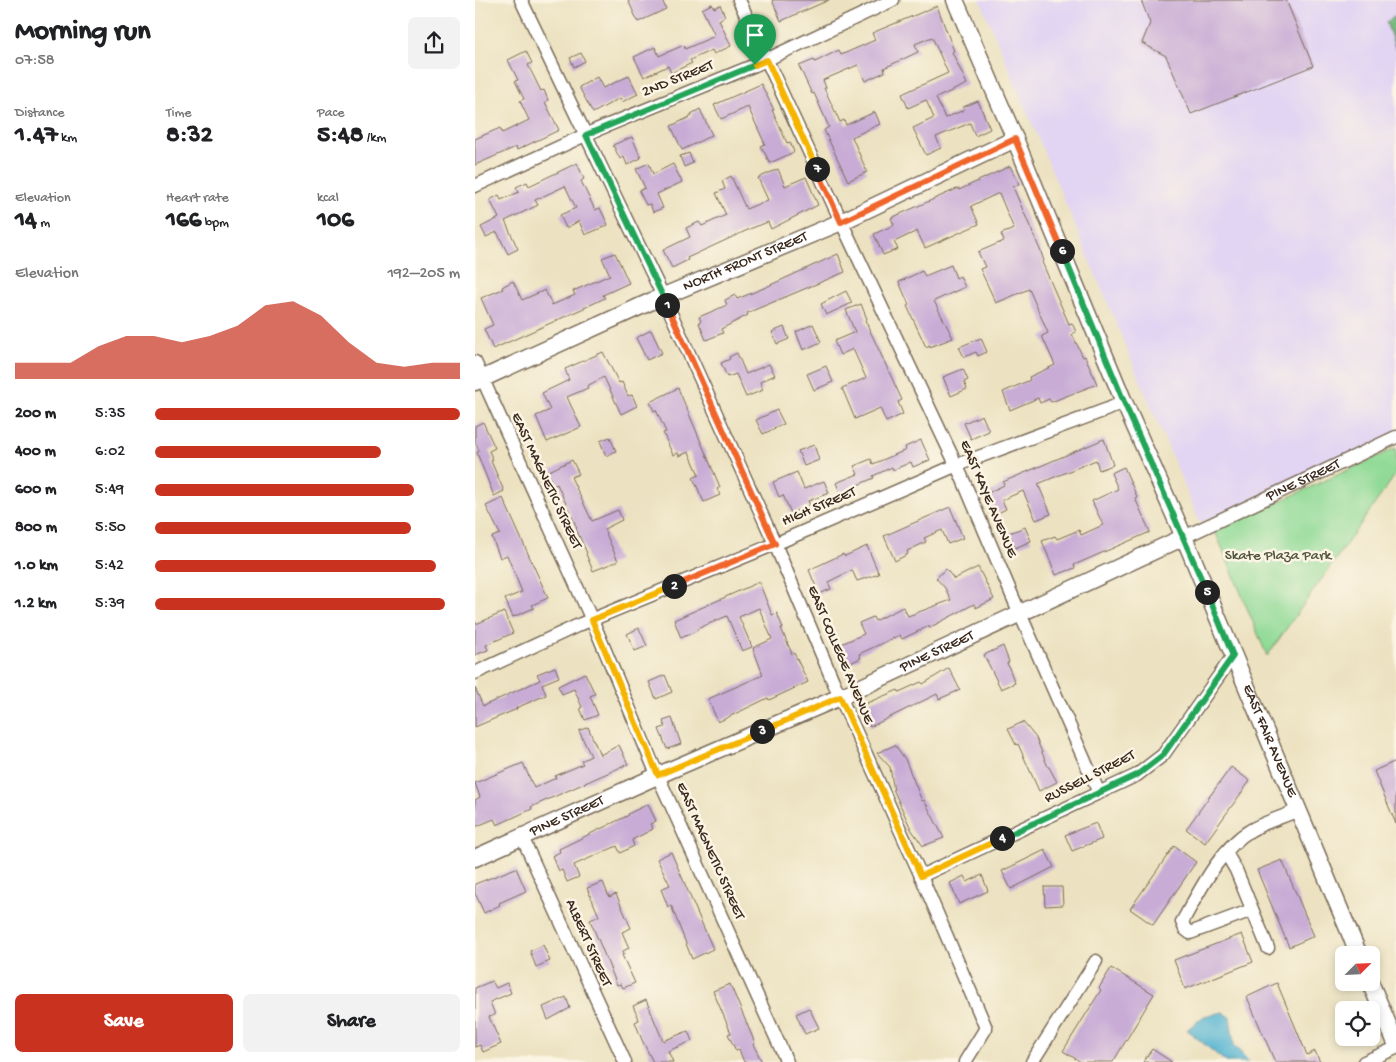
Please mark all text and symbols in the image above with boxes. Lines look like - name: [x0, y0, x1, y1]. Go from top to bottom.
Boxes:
- pin: [734, 14, 776, 65]
- text: Morning run: [15, 16, 150, 49]
- button: share: [408, 17, 460, 69]
- icon: arrive: [741, 21, 769, 49]
- text: 07:58: [15, 52, 55, 71]
- street label: 2ND STREET: [640, 56, 718, 101]
- text: Distance: [15, 105, 64, 122]
- text: Time: [166, 105, 192, 122]
- text: Pace: [317, 105, 344, 122]
- text: 1.47: [15, 122, 58, 151]
- text: 8:32: [166, 122, 213, 151]
- text: 5:48: [317, 122, 364, 151]
- text: km: [58, 130, 77, 147]
- text: /km: [364, 130, 386, 147]
- pin: 7: [805, 156, 829, 182]
- text: 7: [814, 161, 821, 178]
- text: Elevation: [15, 190, 71, 207]
- text: Heart rate: [166, 190, 229, 207]
- text: kcal: [317, 190, 339, 207]
- text: 14: [15, 207, 37, 236]
- text: 166: [166, 207, 201, 236]
- text: 106: [317, 207, 354, 236]
- text: m: [37, 215, 50, 232]
- text: bpm: [201, 215, 229, 232]
- street label: NORTH FRONT STREET: [680, 227, 812, 296]
- pin: 6: [1049, 238, 1075, 264]
- text: 6: [1059, 243, 1066, 260]
- text: Elevation: [15, 265, 79, 284]
- text: 192–205 m: [387, 265, 460, 284]
- pin: 1: [655, 292, 679, 318]
- text: 1: [665, 297, 670, 314]
- text: 200 m: [15, 405, 56, 424]
- text: 5:35: [95, 405, 125, 424]
- street label: EAST MAGNETIC STREET: [506, 410, 586, 553]
- street label: EAST KAYE AVENUE: [955, 438, 1021, 561]
- text: 400 m: [15, 443, 56, 462]
- text: 6:02: [95, 443, 125, 462]
- street label: PINE STREET: [1263, 455, 1344, 506]
- text: 600 m: [15, 481, 56, 500]
- text: 5:49: [95, 481, 124, 500]
- street label: HIGH STREET: [779, 483, 860, 531]
- text: 800 m: [15, 519, 57, 538]
- text: 5:50: [95, 519, 126, 538]
- park label: Skate Plaza Park: [1225, 547, 1333, 565]
- text: 1.0 km: [15, 557, 58, 576]
- text: 5:42: [95, 557, 124, 576]
- pin: 2: [661, 574, 687, 598]
- text: 2: [671, 578, 678, 595]
- pin: 5: [1195, 580, 1219, 604]
- street label: EAST COLLEGE AVENUE: [803, 583, 878, 728]
- text: 5: [1204, 584, 1211, 601]
- text: 1.2 km: [15, 595, 57, 614]
- text: 5:39: [95, 595, 125, 614]
- street label: PINE STREET: [896, 626, 978, 677]
- street label: EAST FAIR AVENUE: [1238, 682, 1301, 801]
- pin: 3: [749, 718, 775, 744]
- text: 3: [759, 723, 766, 740]
- street label: RUSSELL STREET: [1042, 746, 1139, 808]
- street label: EAST MAGNETIC STREET: [672, 780, 749, 924]
- street label: PINE STREET: [526, 791, 608, 841]
- pin: 4: [989, 826, 1015, 850]
- text: 4: [999, 830, 1006, 847]
- street label: ALBERT STREET: [561, 897, 616, 991]
- north arrow: [1335, 946, 1380, 991]
- map controls: [1335, 946, 1380, 1046]
- button: Save: [15, 994, 233, 1052]
- button: Share: [243, 994, 460, 1052]
- button: locate: [1335, 1001, 1380, 1046]

